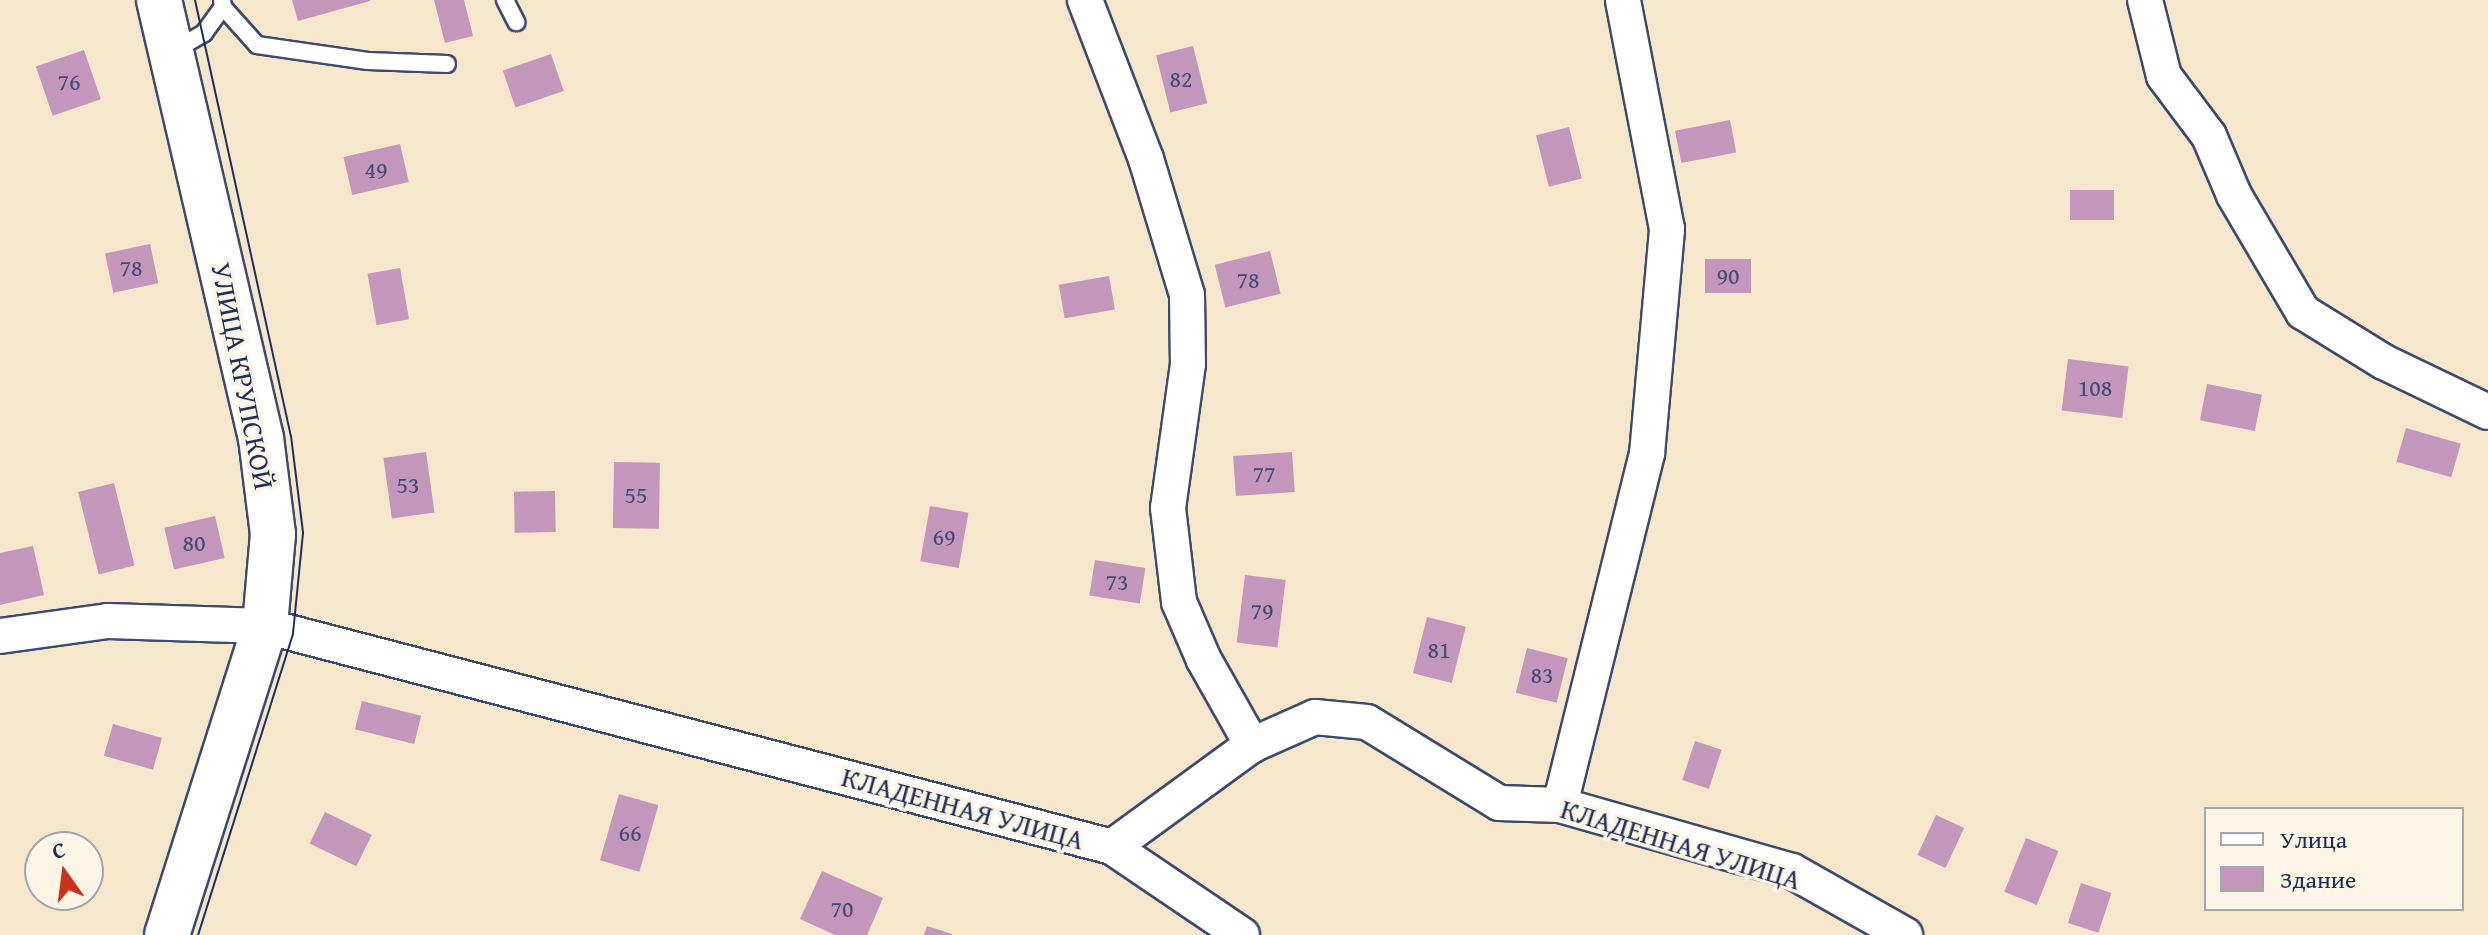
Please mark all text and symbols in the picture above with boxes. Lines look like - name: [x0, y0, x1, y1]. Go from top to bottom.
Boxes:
- house number: 82: [1169, 65, 1193, 93]
- house number: 76: [57, 68, 81, 96]
- house number: 49: [364, 156, 388, 184]
- house number: 78: [119, 254, 143, 282]
- street label: УЛИЦА КРУПСКОЙ: [205, 260, 281, 492]
- house number: 90: [1716, 262, 1740, 290]
- house number: 78: [1236, 266, 1260, 294]
- house number: 108: [2078, 374, 2112, 402]
- house number: 77: [1252, 460, 1276, 488]
- house number: 53: [396, 471, 420, 499]
- house number: 55: [624, 481, 648, 509]
- house number: 69: [932, 523, 956, 551]
- house number: 80: [182, 529, 206, 557]
- house number: 73: [1105, 568, 1129, 596]
- house number: 79: [1250, 597, 1274, 625]
- house number: 81: [1427, 636, 1451, 664]
- house number: 83: [1530, 661, 1554, 689]
- street label: КЛАДЕННАЯ УЛИЦА: [838, 759, 1088, 857]
- street label: КЛАДЕННАЯ УЛИЦА: [1557, 791, 1805, 897]
- legend: [2204, 807, 2464, 911]
- house number: 66: [618, 819, 642, 847]
- text: Улица: [2280, 822, 2347, 857]
- north arrow: [24, 831, 104, 911]
- text: С: [49, 833, 69, 867]
- text: Здание: [2280, 862, 2356, 897]
- house number: 70: [830, 895, 854, 923]

